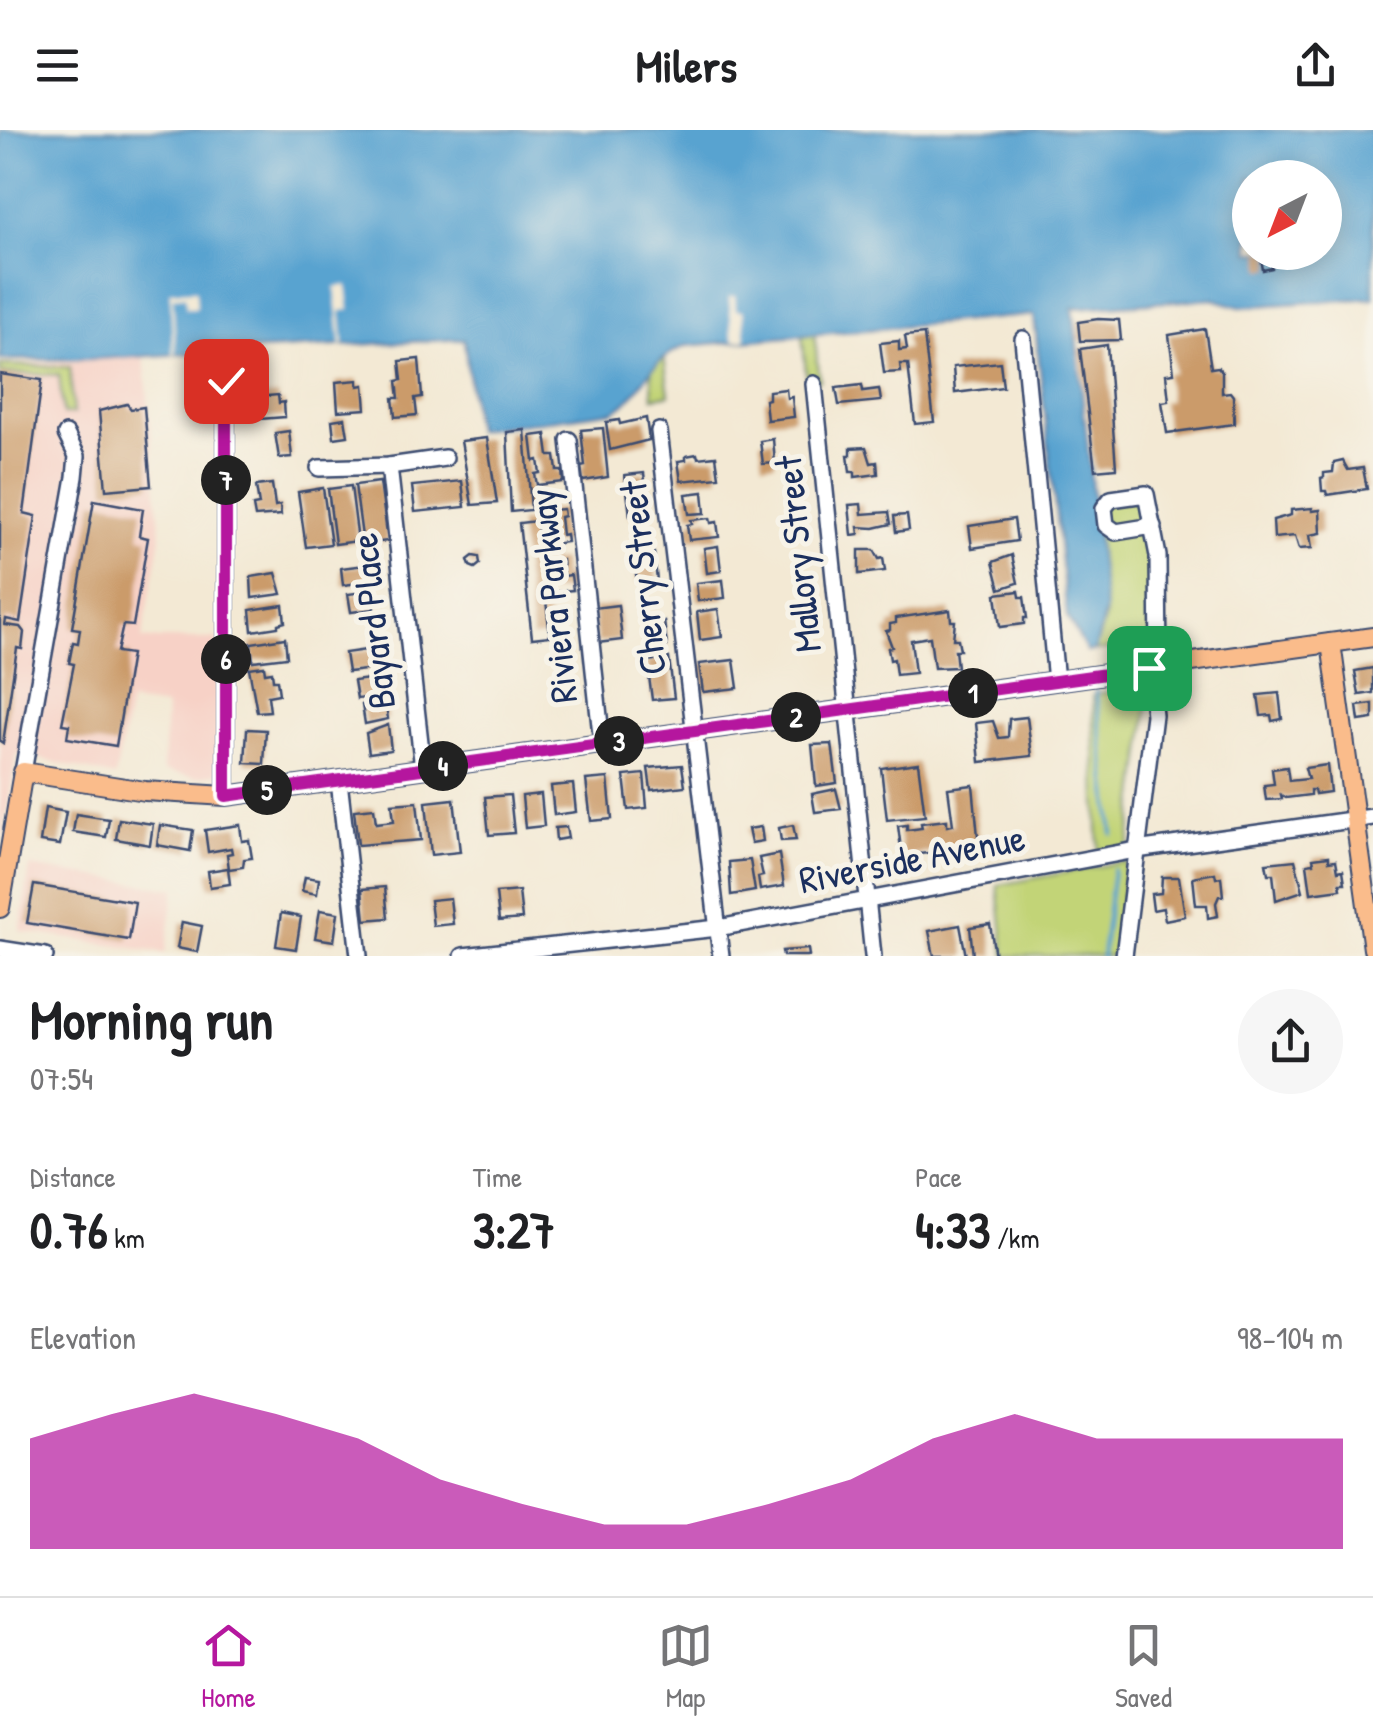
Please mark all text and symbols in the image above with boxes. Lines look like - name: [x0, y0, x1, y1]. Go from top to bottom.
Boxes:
- text: Milers: [636, 35, 737, 96]
- icon: menu: [30, 38, 85, 93]
- icon: share: [1288, 38, 1343, 93]
- north arrow: [1232, 160, 1342, 270]
- map controls: [1232, 160, 1342, 270]
- pin: [184, 339, 269, 424]
- icon: check: [199, 354, 254, 409]
- street label: Mallory Street: [761, 452, 833, 655]
- pin: 7: [201, 455, 251, 505]
- text: 7: [219, 461, 233, 499]
- street label: Cherry Street: [606, 478, 678, 678]
- street label: Riviera Parkway: [515, 486, 589, 706]
- street label: Bayard Place: [337, 531, 407, 712]
- pin: [1107, 626, 1192, 711]
- pin: 6: [201, 634, 251, 684]
- text: 6: [220, 640, 232, 678]
- icon: arrive: [1122, 641, 1177, 696]
- pin: 1: [948, 668, 998, 718]
- text: 1: [968, 674, 978, 712]
- pin: 2: [771, 692, 821, 742]
- text: 2: [789, 698, 803, 736]
- pin: 3: [594, 716, 644, 766]
- text: 3: [613, 722, 625, 760]
- pin: 4: [418, 741, 468, 791]
- text: 4: [438, 747, 448, 785]
- pin: 5: [242, 765, 292, 815]
- text: 5: [261, 771, 273, 809]
- street label: Riverside Avenue: [794, 811, 1029, 905]
- text: Morning run: [30, 982, 273, 1056]
- button: share: [1238, 989, 1343, 1094]
- text: 07:54: [30, 1057, 93, 1100]
- text: Distance: [30, 1158, 116, 1196]
- text: Time: [473, 1158, 522, 1196]
- text: Pace: [915, 1158, 962, 1196]
- text: 0.76: [30, 1196, 108, 1264]
- text: 3:27: [473, 1196, 555, 1264]
- text: 4:33: [915, 1196, 990, 1264]
- text: km: [108, 1219, 145, 1257]
- text: /km: [990, 1219, 1039, 1257]
- text: Elevation: [30, 1316, 136, 1359]
- text: 98–104 m: [1237, 1316, 1343, 1359]
- tab: Home: [201, 1618, 256, 1716]
- tab: Map: [658, 1618, 713, 1716]
- tab: Saved: [1115, 1618, 1172, 1716]

